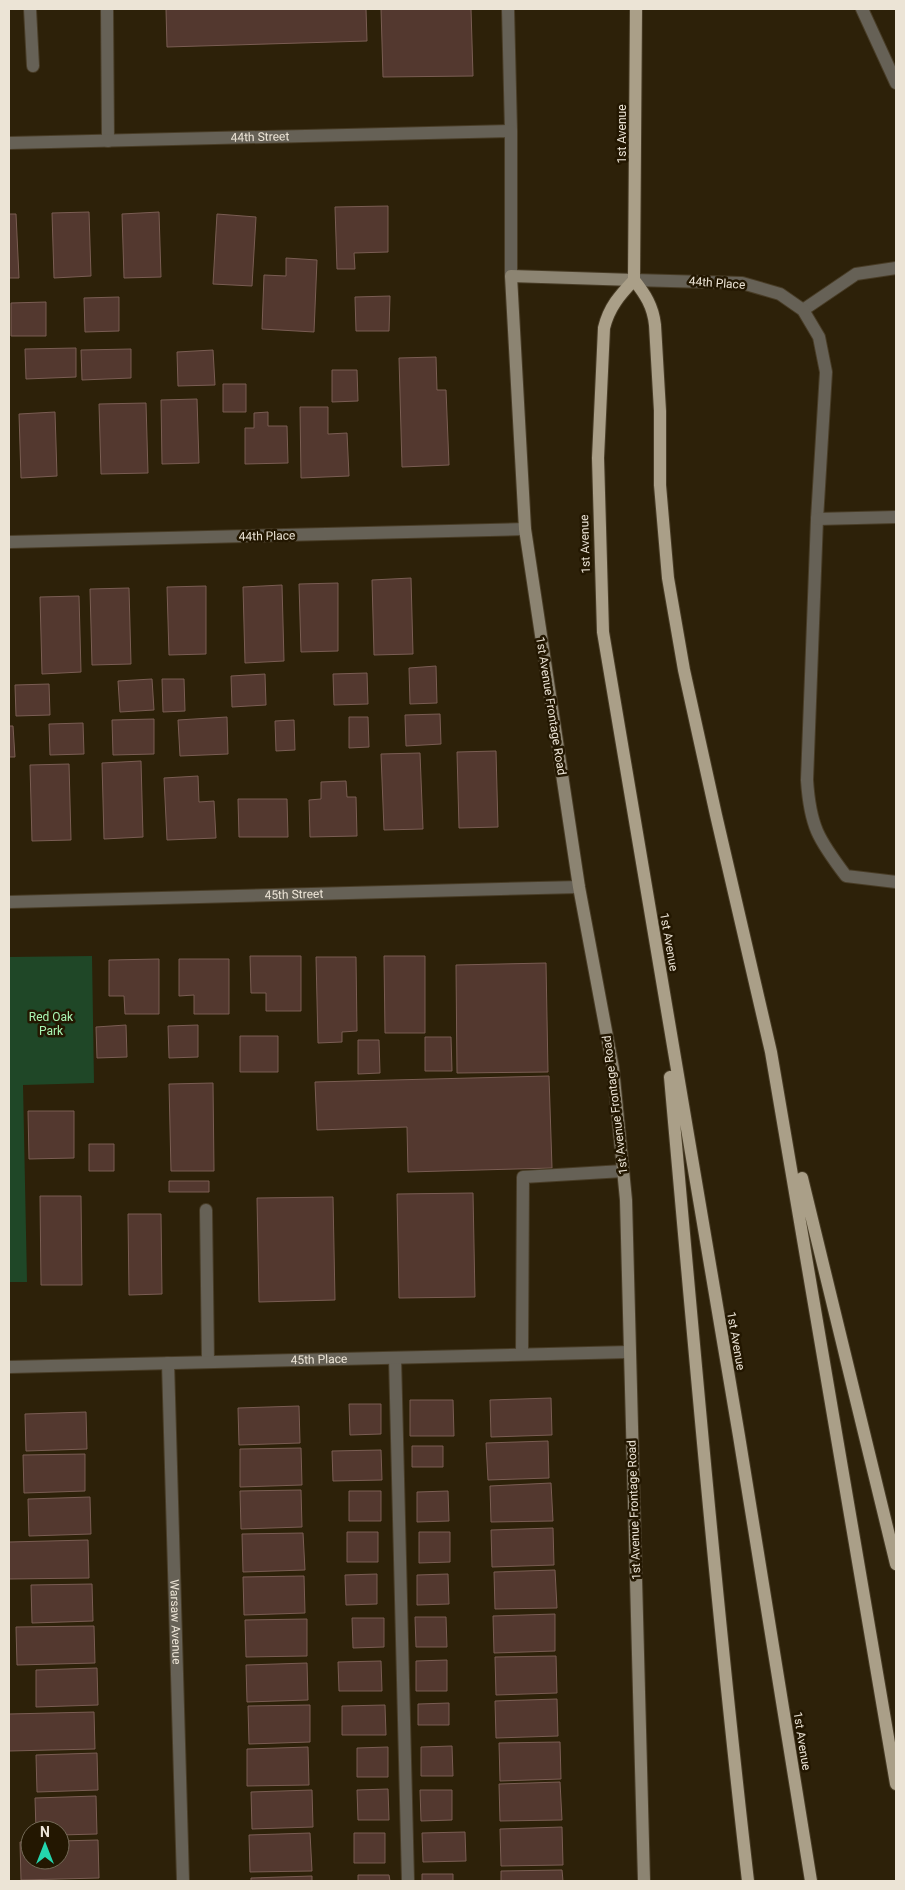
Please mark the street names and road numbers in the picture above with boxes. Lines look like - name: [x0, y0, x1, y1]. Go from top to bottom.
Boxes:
- street label: 1st Avenue: [615, 104, 629, 164]
- street label: 44th Street: [230, 129, 290, 145]
- street label: 44th Place: [688, 274, 746, 292]
- street label: 1st Avenue: [577, 514, 593, 574]
- street label: 44th Place: [239, 529, 295, 543]
- street label: 1st Avenue Frontage Road: [533, 636, 569, 776]
- street label: 45th Street: [264, 887, 324, 902]
- street label: 1st Avenue: [657, 912, 681, 972]
- street label: 1st Avenue Frontage Road: [600, 1035, 630, 1175]
- street label: 1st Avenue: [724, 1311, 748, 1371]
- street label: 45th Place: [290, 1352, 347, 1367]
- street label: 1st Avenue Frontage Road: [625, 1440, 643, 1580]
- street label: Warsaw Avenue: [167, 1579, 184, 1665]
- street label: 1st Avenue: [790, 1711, 814, 1771]

